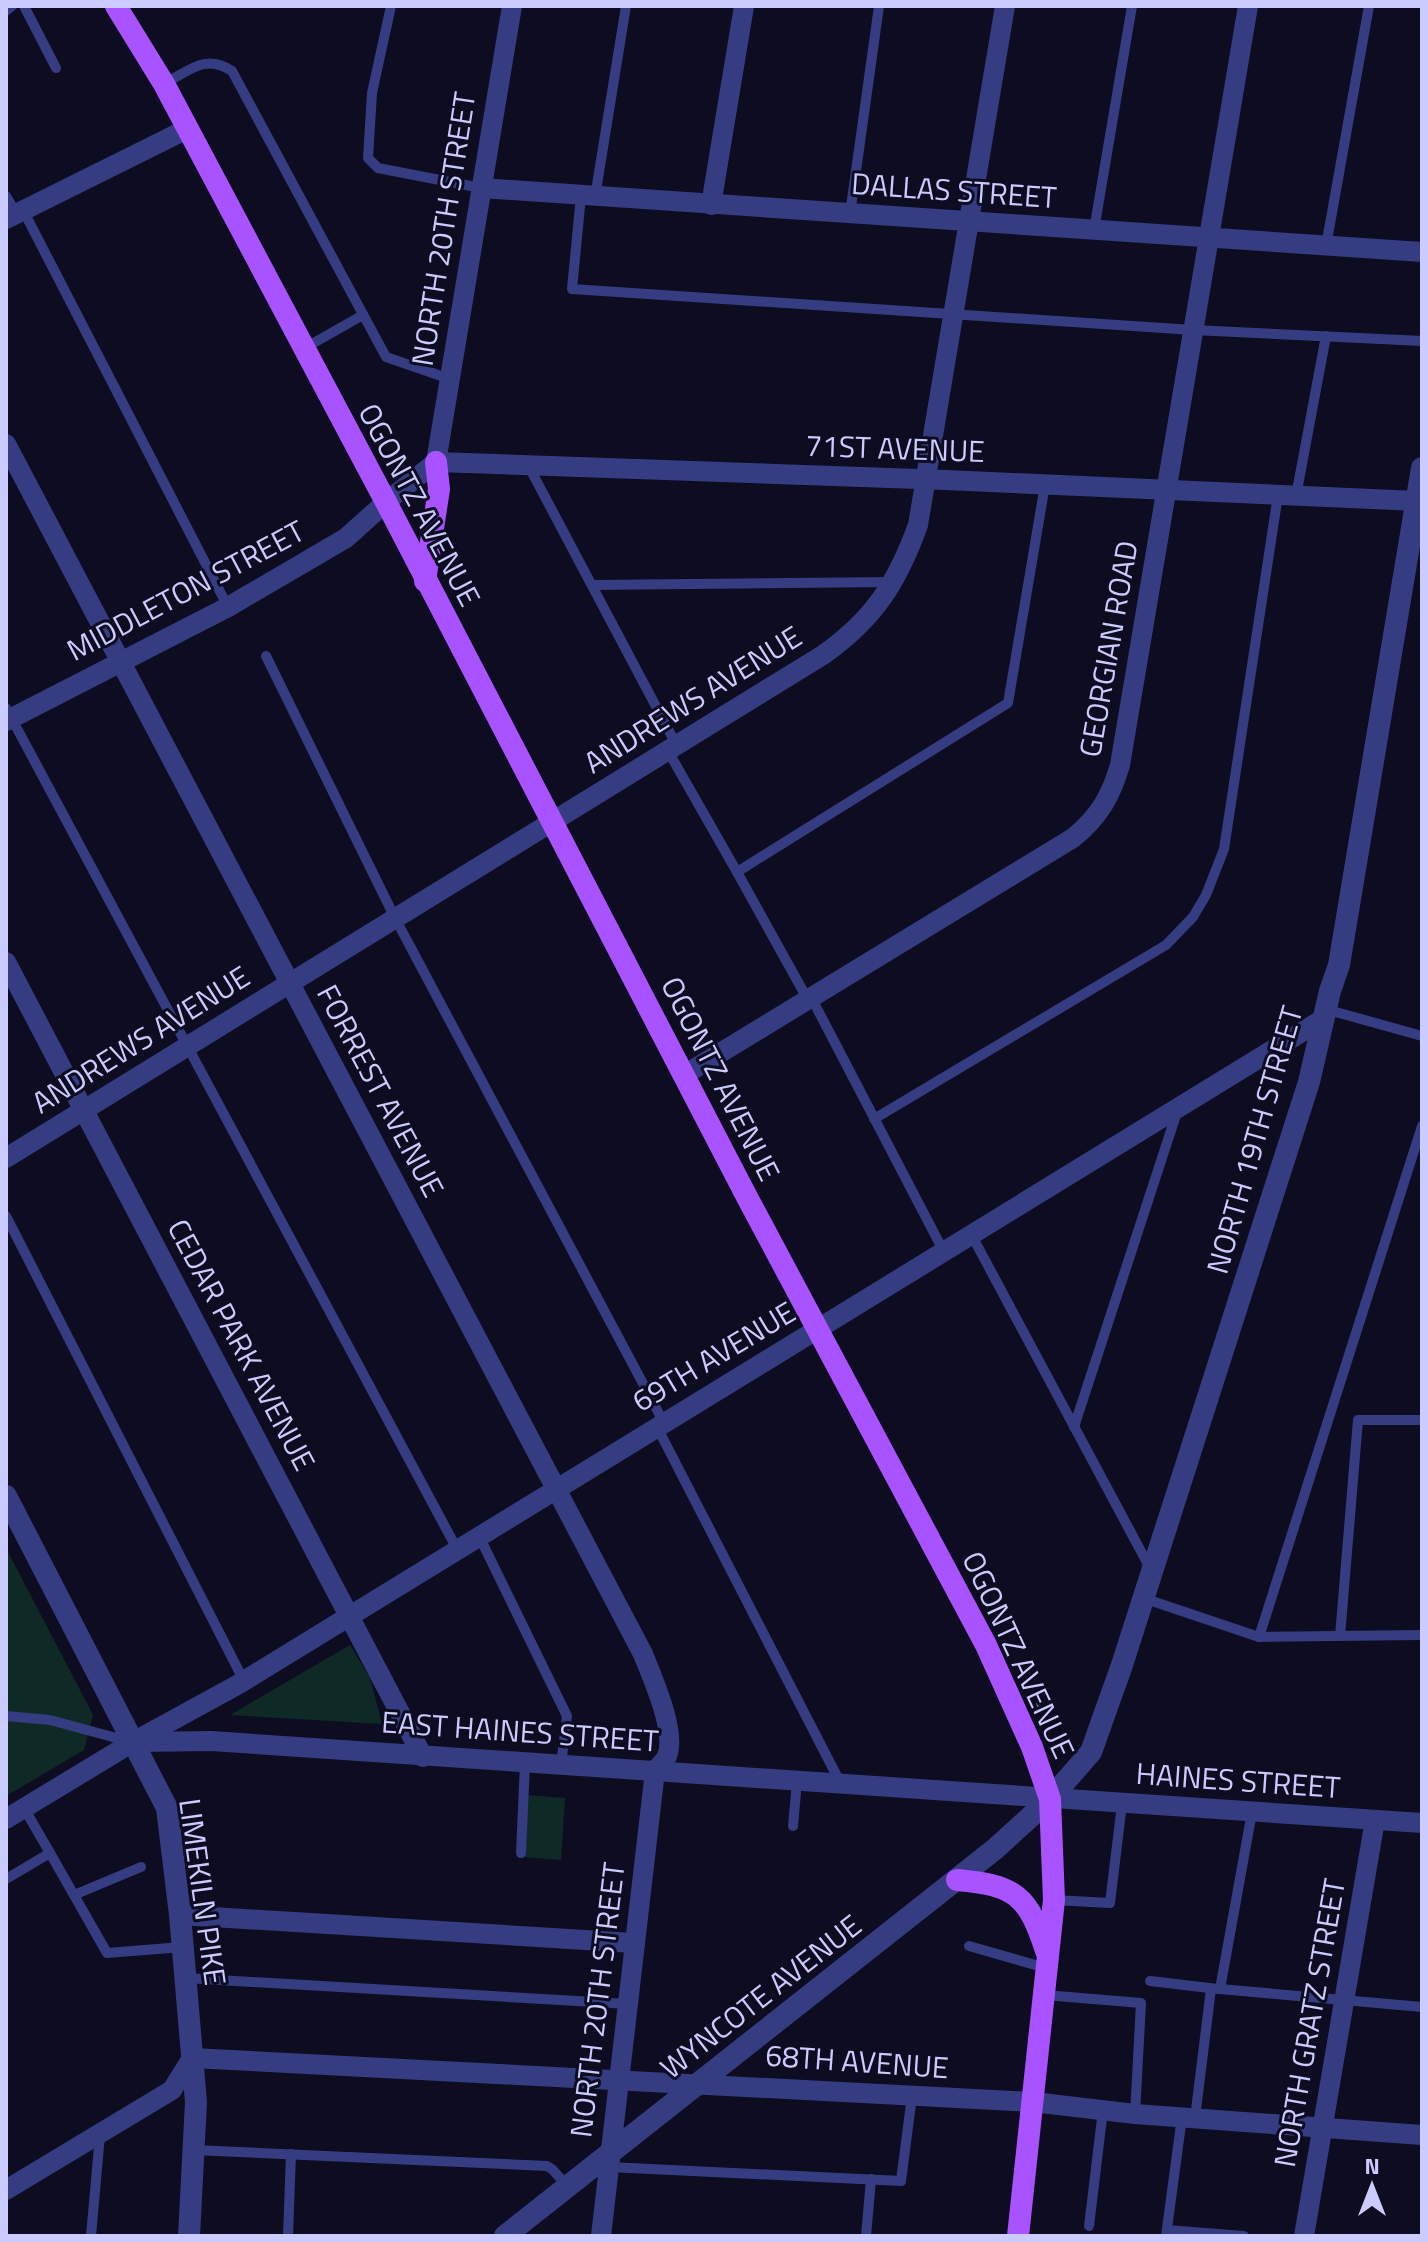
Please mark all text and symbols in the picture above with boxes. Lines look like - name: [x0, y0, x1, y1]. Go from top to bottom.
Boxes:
- street label: NORTH 20TH STREET: [399, 88, 487, 369]
- street label: DALLAS STREET: [850, 160, 1058, 220]
- street label: OGONTZ AVENUE: [347, 395, 493, 614]
- street label: 71ST AVENUE: [805, 422, 986, 474]
- street label: MIDDLETON STREET: [58, 508, 313, 672]
- street label: GEORGIAN ROAD: [1066, 537, 1150, 761]
- street label: ANDREWS AVENUE: [575, 614, 810, 785]
- street label: ANDREWS AVENUE: [23, 954, 258, 1125]
- street label: OGONTZ AVENUE: [650, 968, 792, 1189]
- street label: FORREST AVENUE: [305, 976, 456, 1205]
- street label: NORTH 19TH STREET: [1194, 1000, 1314, 1279]
- street label: CEDAR PARK AVENUE: [156, 1211, 328, 1478]
- street label: 69TH AVENUE: [623, 1289, 804, 1423]
- street label: OGONTZ AVENUE: [951, 1543, 1087, 1766]
- street label: EAST HAINES STREET: [380, 1698, 660, 1764]
- street label: HAINES STREET: [1134, 1750, 1342, 1810]
- street label: LIMEKILN PIKE: [167, 1796, 239, 1988]
- street label: NORTH 20TH STREET: [557, 1860, 637, 2140]
- street label: NORTH GRATZ STREET: [1261, 1875, 1357, 2171]
- street label: WYNCOTE AVENUE: [650, 1903, 871, 2090]
- street label: 68TH AVENUE: [764, 2032, 950, 2090]
- north arrow: [1332, 2146, 1412, 2226]
- text: N: [1364, 2149, 1380, 2183]

